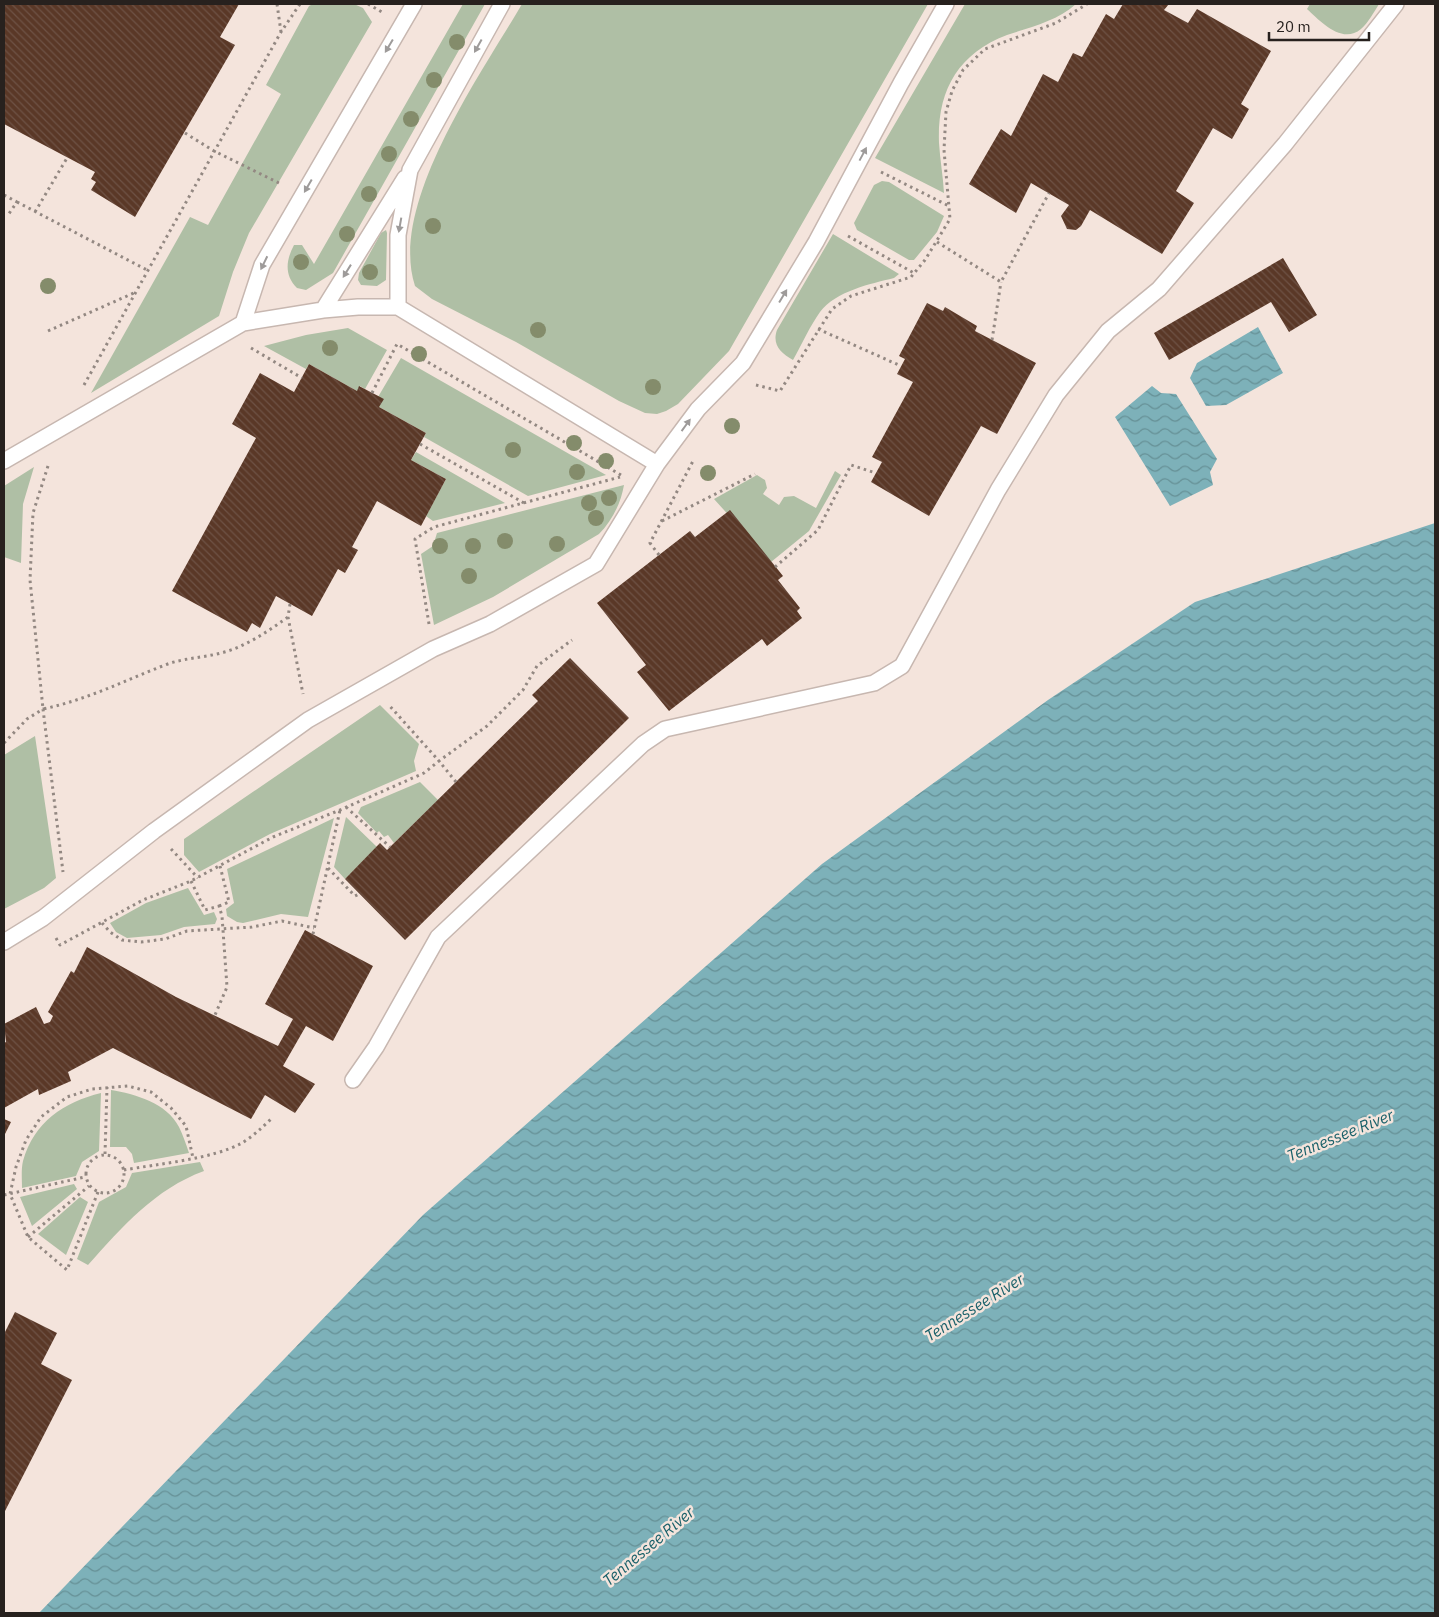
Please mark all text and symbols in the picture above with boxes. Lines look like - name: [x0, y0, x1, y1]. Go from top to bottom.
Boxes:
- scale bar: [1269, 10, 1369, 42]
- text: 20 m: [1276, 17, 1311, 36]
- one-way arrow: [385, 39, 394, 52]
- one-way arrow: [474, 39, 482, 54]
- one-way arrow: [858, 148, 867, 161]
- one-way arrow: [303, 180, 312, 193]
- one-way arrow: [395, 218, 403, 234]
- one-way arrow: [260, 256, 268, 270]
- one-way arrow: [343, 265, 352, 278]
- one-way arrow: [779, 290, 788, 303]
- one-way arrow: [681, 418, 691, 432]
- water label: Tennessee River: [1284, 1104, 1397, 1165]
- water label: Tennessee River: [921, 1268, 1028, 1345]
- water label: Tennessee River: [598, 1501, 699, 1590]

